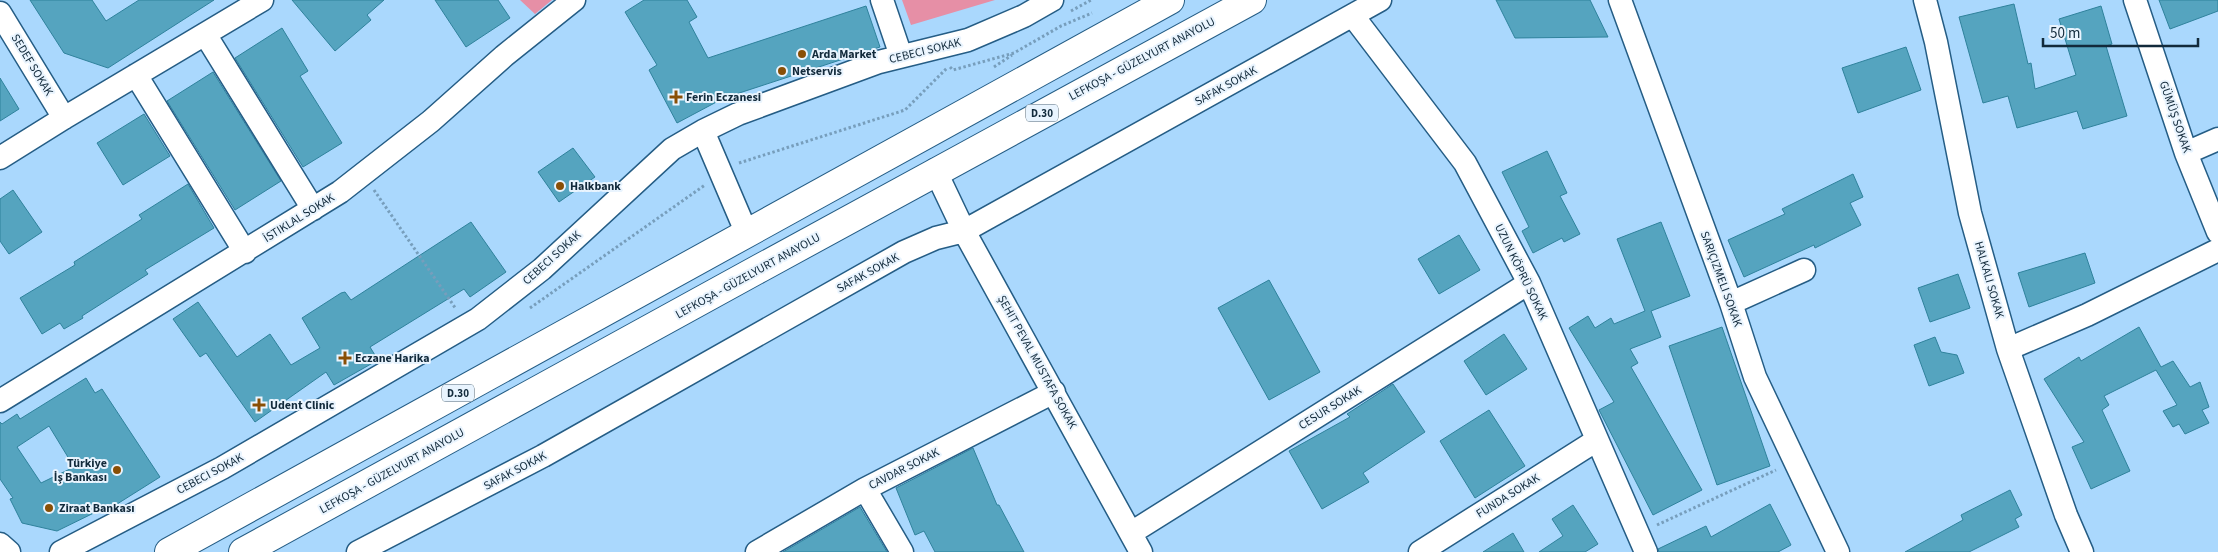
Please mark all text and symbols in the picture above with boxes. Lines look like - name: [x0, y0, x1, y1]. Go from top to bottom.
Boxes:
- street label: LEFKOŞA - GÜZELYURT ANAYOLU: [1066, 13, 1218, 105]
- scale bar: [2043, 15, 2198, 47]
- text: 50 m: [2050, 23, 2080, 44]
- street label: SEDEF SOKAK: [7, 31, 57, 99]
- street label: CEBECI SOKAK: [887, 34, 963, 68]
- place label: Arda Market: [811, 46, 877, 63]
- marker: Arda Market: [796, 48, 808, 60]
- street label: SAFAK SOKAK: [1192, 62, 1260, 110]
- place label: Netservis: [792, 63, 842, 80]
- marker: Netservis: [776, 65, 788, 77]
- street label: GÜMÜŞ SOKAK: [2155, 79, 2195, 155]
- place label: Ferin Eczanesi: [686, 89, 761, 106]
- marker: Ferin Eczanesi: [670, 91, 682, 103]
- road number: D.30: [1026, 105, 1058, 122]
- place label: Halkbank: [570, 178, 621, 195]
- marker: Halkbank: [554, 180, 566, 192]
- street label: İSTIKLAL SOKAK: [260, 189, 338, 247]
- street label: UZUN KÖPRÜ SOKAK: [1490, 221, 1552, 323]
- street label: CEBECI SOKAK: [519, 227, 585, 289]
- street label: LEFKOŞA - GÜZELYURT ANAYOLU: [672, 229, 824, 323]
- street label: SARIÇIZMELI SOKAK: [1696, 229, 1746, 329]
- street label: HALKALI SOKAK: [1970, 239, 2008, 321]
- street label: SAFAK SOKAK: [834, 249, 902, 297]
- street label: ŞEHIT PEVAL MUSTAFA SOKAK: [993, 292, 1081, 432]
- place label: Eczane Harika: [355, 350, 430, 367]
- marker: Eczane Harika: [339, 352, 351, 364]
- street label: CESUR SOKAK: [1295, 382, 1365, 434]
- road number: D.30: [442, 384, 474, 402]
- place label: Udent Clinic: [270, 397, 335, 414]
- marker: Udent Clinic: [252, 398, 266, 412]
- street label: LEFKOŞA - GÜZELYURT ANAYOLU: [316, 424, 468, 518]
- street label: CAVDAR SOKAK: [866, 444, 942, 494]
- street label: SAFAK SOKAK: [481, 447, 549, 495]
- street label: CEBECI SOKAK: [173, 449, 247, 499]
- place label: Türkiye İş Bankası: [54, 455, 107, 486]
- marker: Türkiye İş Bankası: [111, 464, 123, 476]
- street label: FUNDA SOKAK: [1473, 470, 1543, 522]
- place label: Ziraat Bankası: [59, 500, 135, 517]
- marker: Ziraat Bankası: [43, 502, 55, 514]

